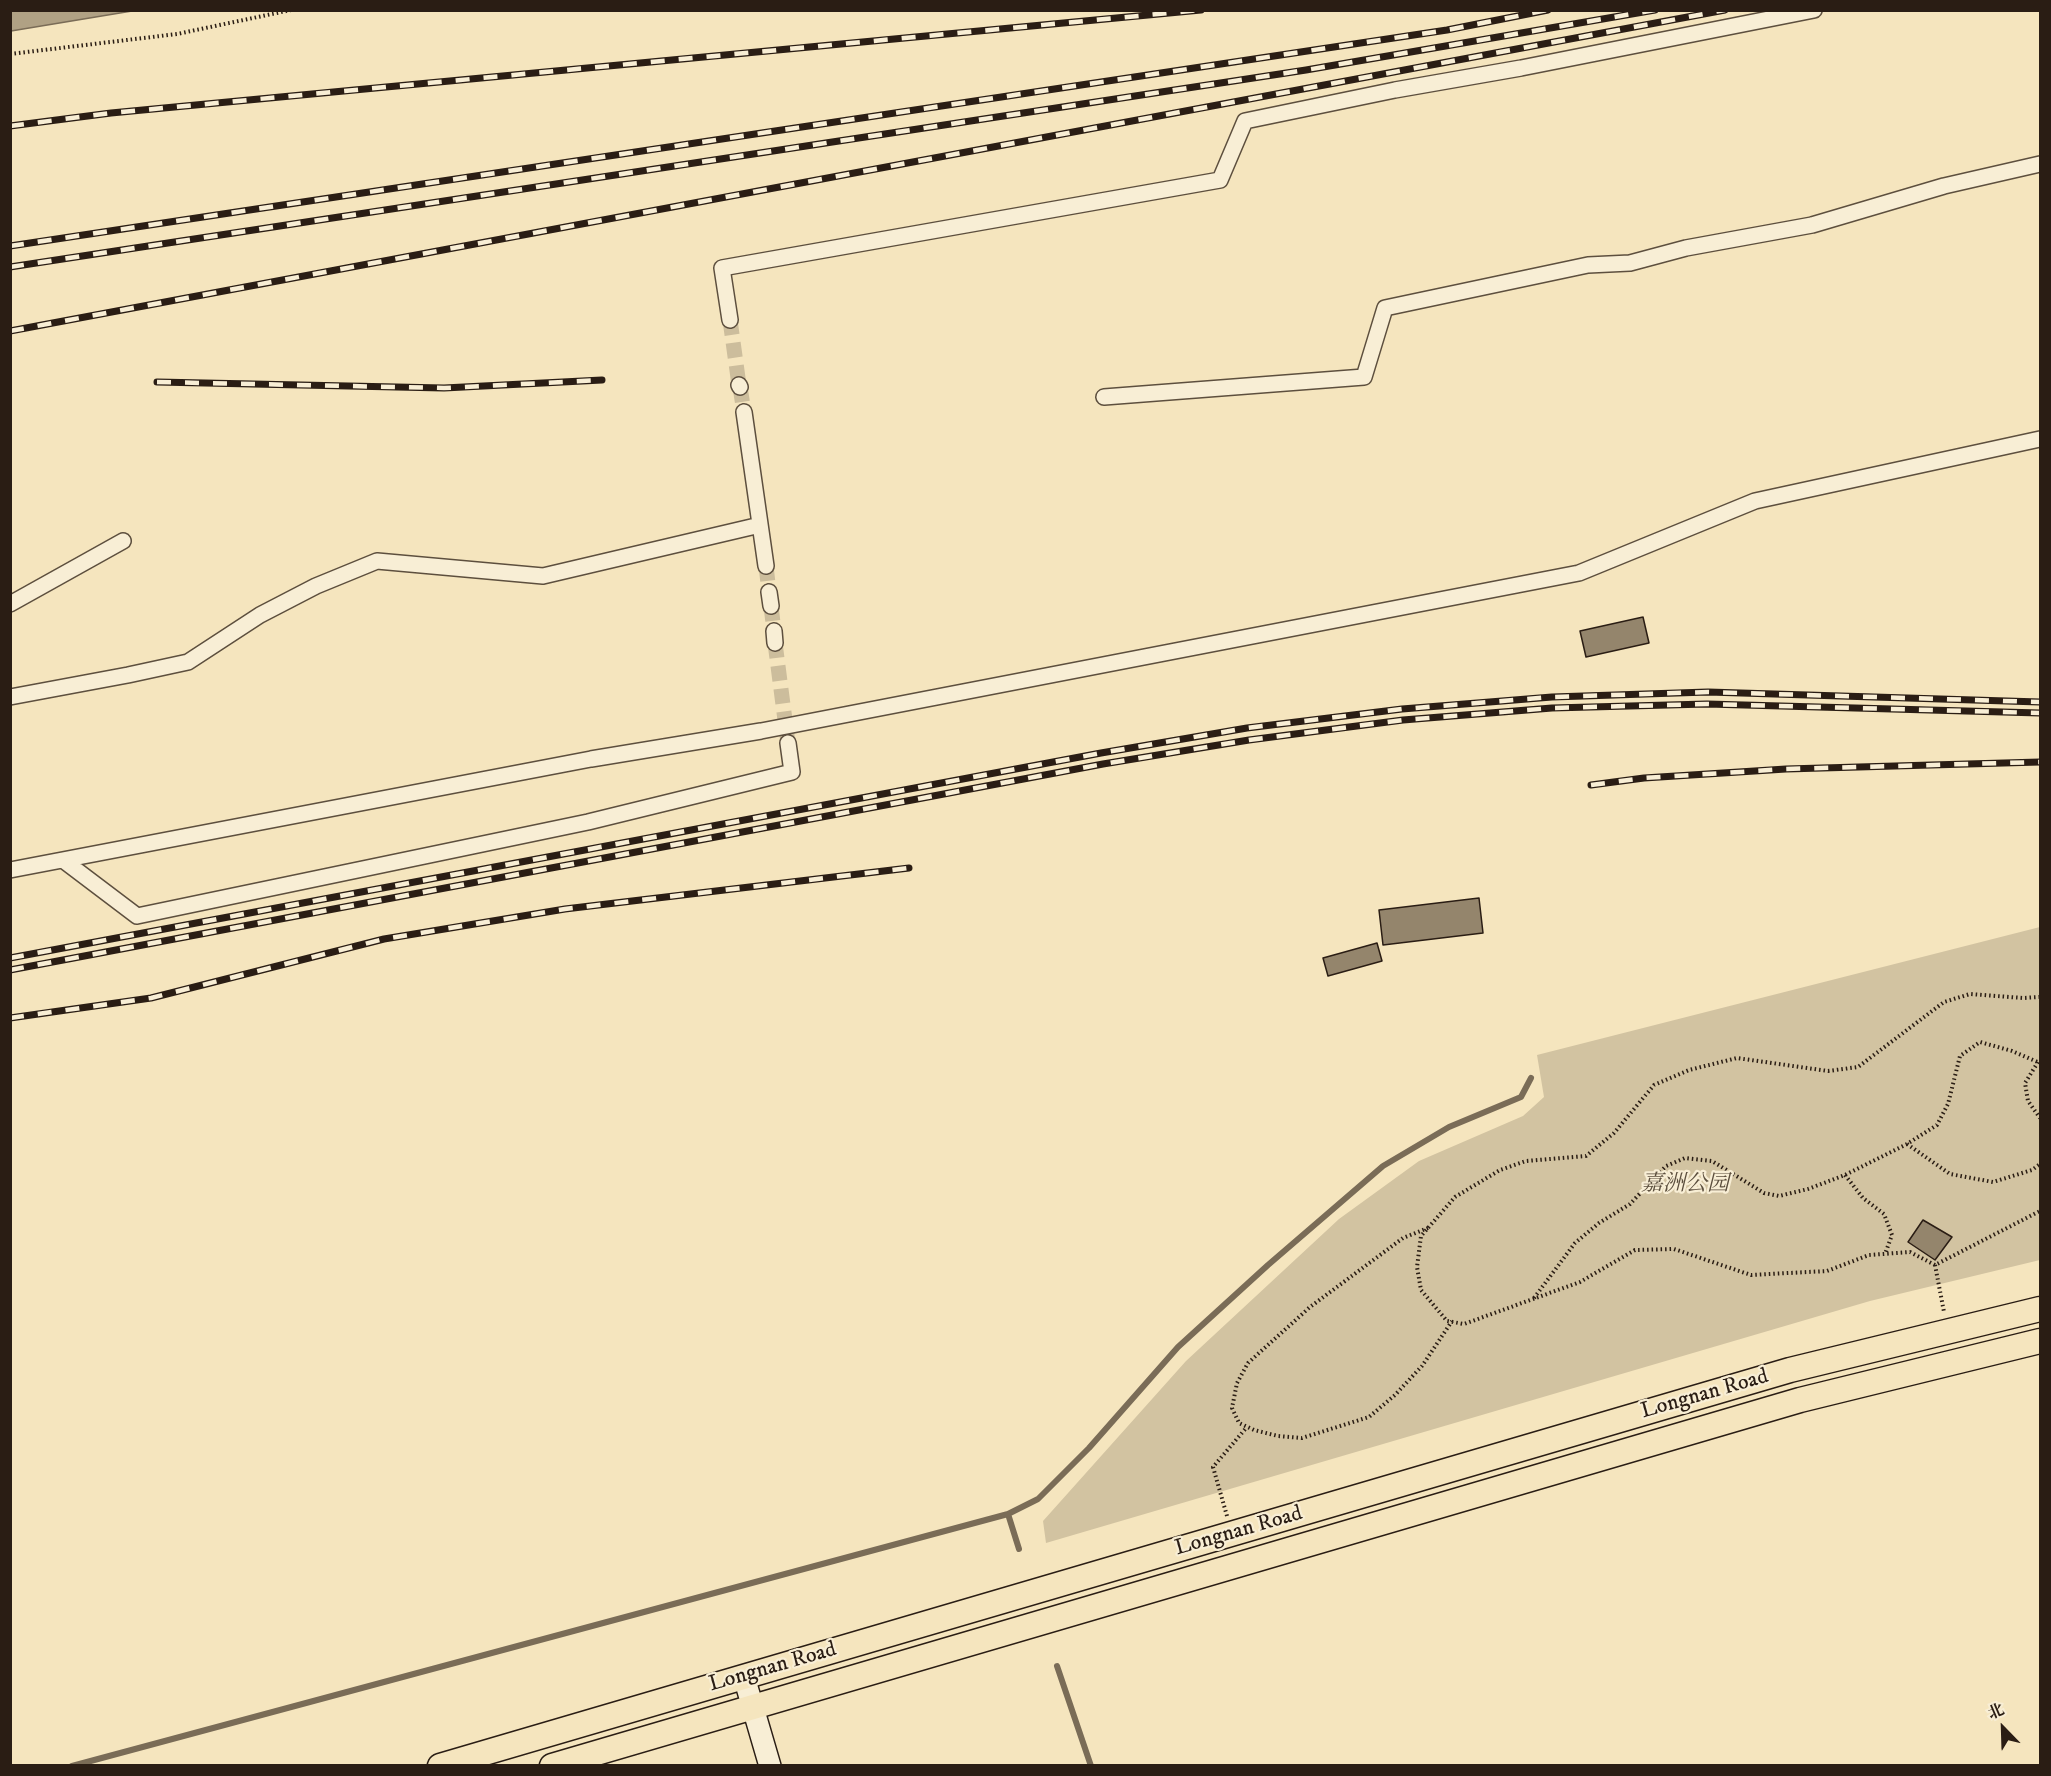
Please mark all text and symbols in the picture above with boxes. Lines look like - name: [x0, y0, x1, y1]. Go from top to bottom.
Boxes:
- park label: 嘉洲公园: [1641, 1172, 1729, 1198]
- street label: Longnan Road: [1638, 1364, 1772, 1426]
- street label: Longnan Road: [1172, 1501, 1306, 1563]
- street label: Longnan Road: [706, 1637, 840, 1699]
- north arrow: [1973, 1698, 2033, 1758]
- text: 北: [1985, 1699, 2007, 1724]

